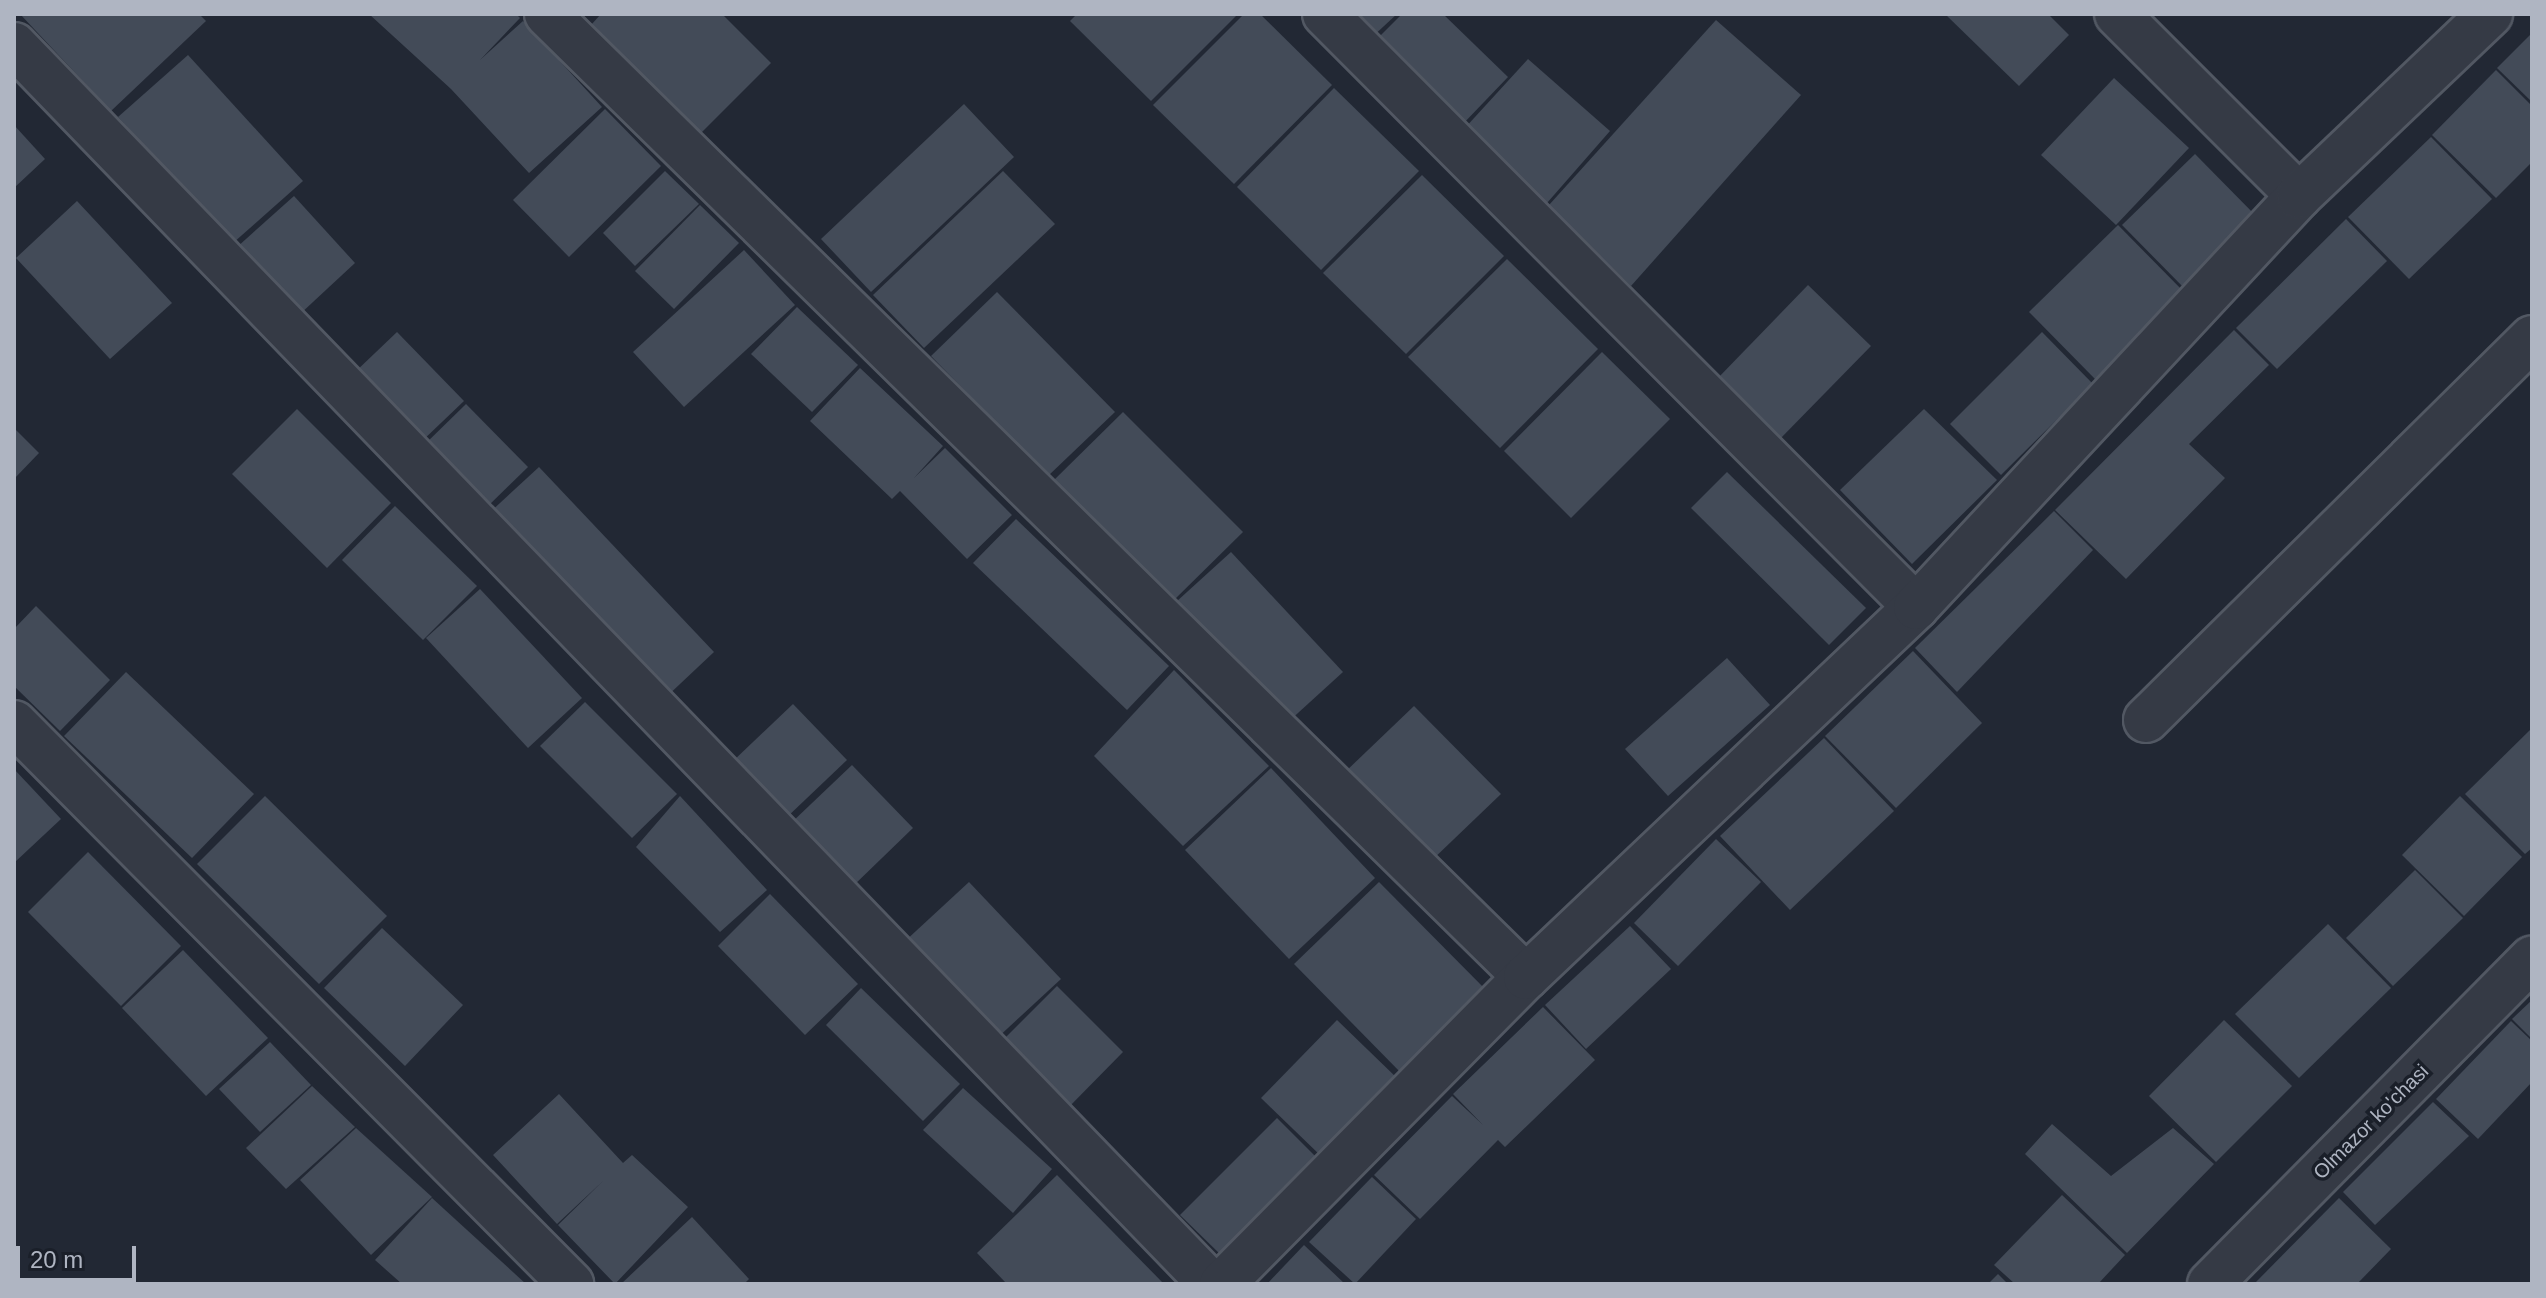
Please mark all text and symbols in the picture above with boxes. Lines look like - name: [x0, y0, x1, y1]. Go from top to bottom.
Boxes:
- street label: Olmazor ko'chasi: [2309, 1060, 2433, 1184]
- scale bar: [20, 1230, 140, 1280]
- text: 20 m: [30, 1246, 83, 1273]

